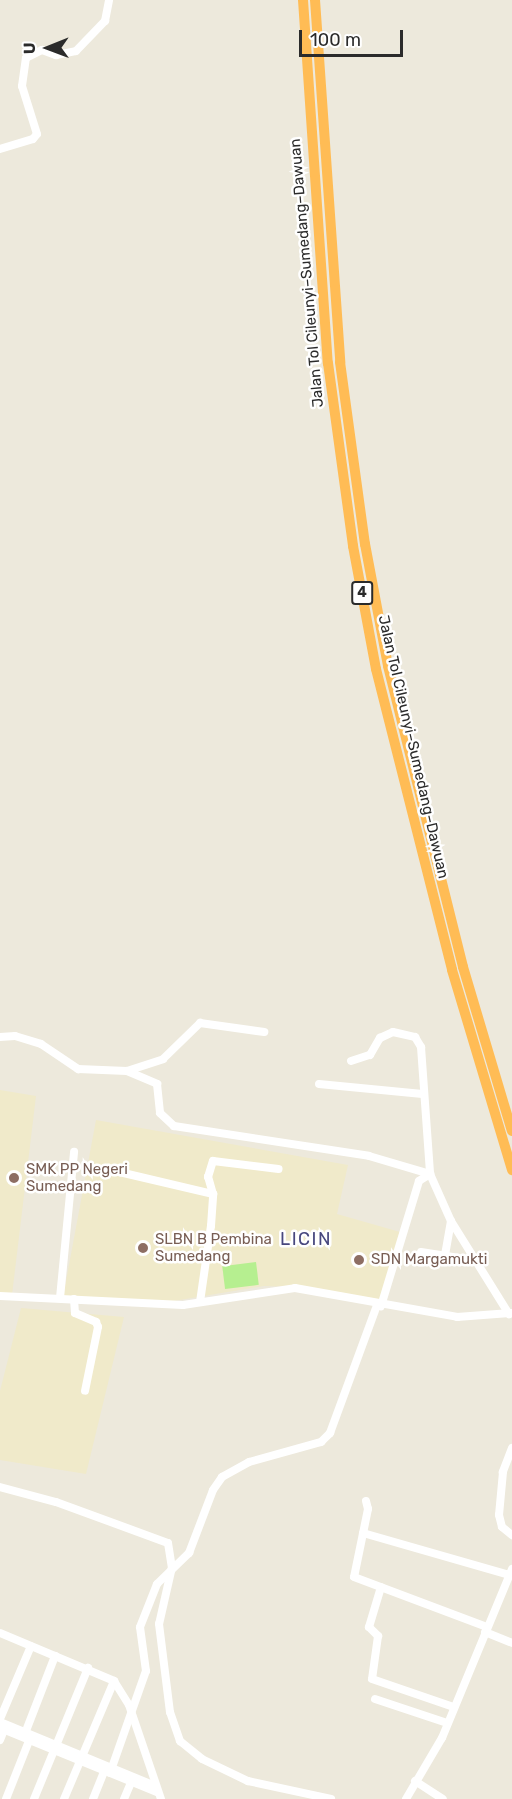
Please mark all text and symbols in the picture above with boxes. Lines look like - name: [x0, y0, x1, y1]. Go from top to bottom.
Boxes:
- north arrow: [18, 18, 78, 78]
- scale bar: [302, 18, 406, 56]
- text: 100 m: [310, 29, 361, 51]
- text: U: [20, 42, 39, 54]
- street label: Jalan Tol Cileunyi–Sumedang–Dawuan: [286, 138, 328, 408]
- road number: 4: [350, 582, 374, 604]
- street label: Jalan Tol Cileunyi–Sumedang–Dawuan: [374, 613, 452, 881]
- place label: SMK PP Negeri Sumedang: [26, 1160, 128, 1195]
- marker: SMK PP Negeri Sumedang: [7, 1171, 21, 1185]
- district label: LICIN: [280, 1228, 332, 1250]
- place label: SLBN B Pembina Sumedang: [155, 1230, 272, 1265]
- marker: SLBN B Pembina Sumedang: [136, 1241, 150, 1255]
- place label: SDN Margamukti: [371, 1251, 487, 1269]
- marker: SDN Margamukti: [352, 1253, 366, 1267]

